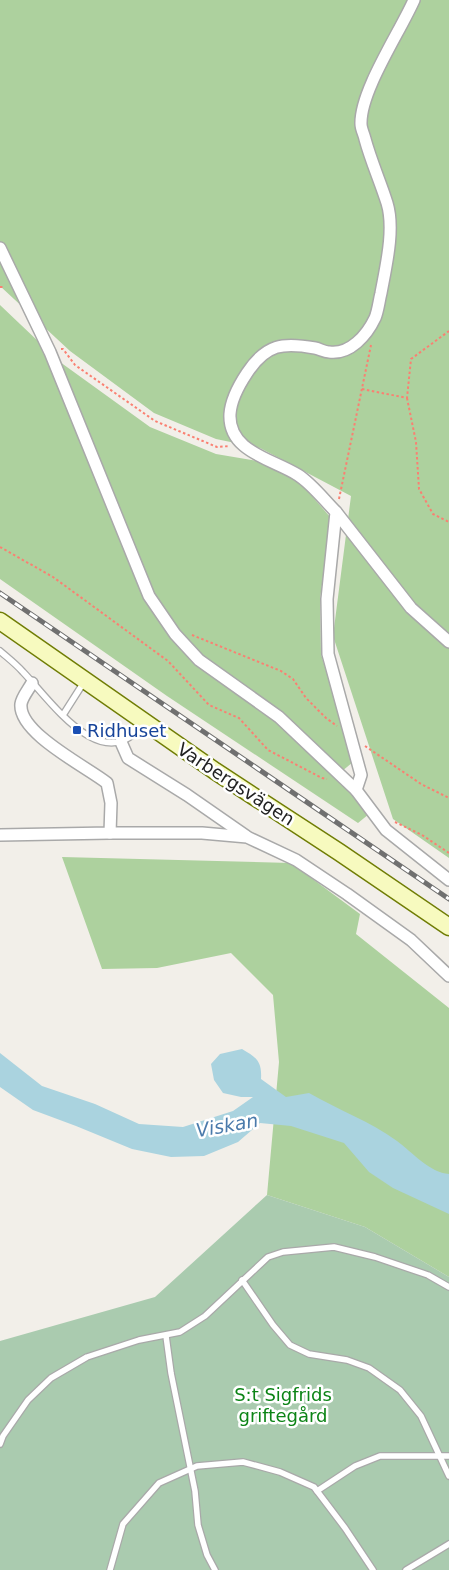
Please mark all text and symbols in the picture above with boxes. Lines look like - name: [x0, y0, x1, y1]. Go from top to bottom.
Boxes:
- place label: Ridhuset: [87, 720, 166, 741]
- marker: Ridhuset: [71, 724, 83, 736]
- street label: Varbergsvägen: [174, 738, 298, 830]
- water label: Viskan: [194, 1109, 260, 1141]
- park label: S:t Sigfrids griftegård: [234, 1384, 332, 1426]

